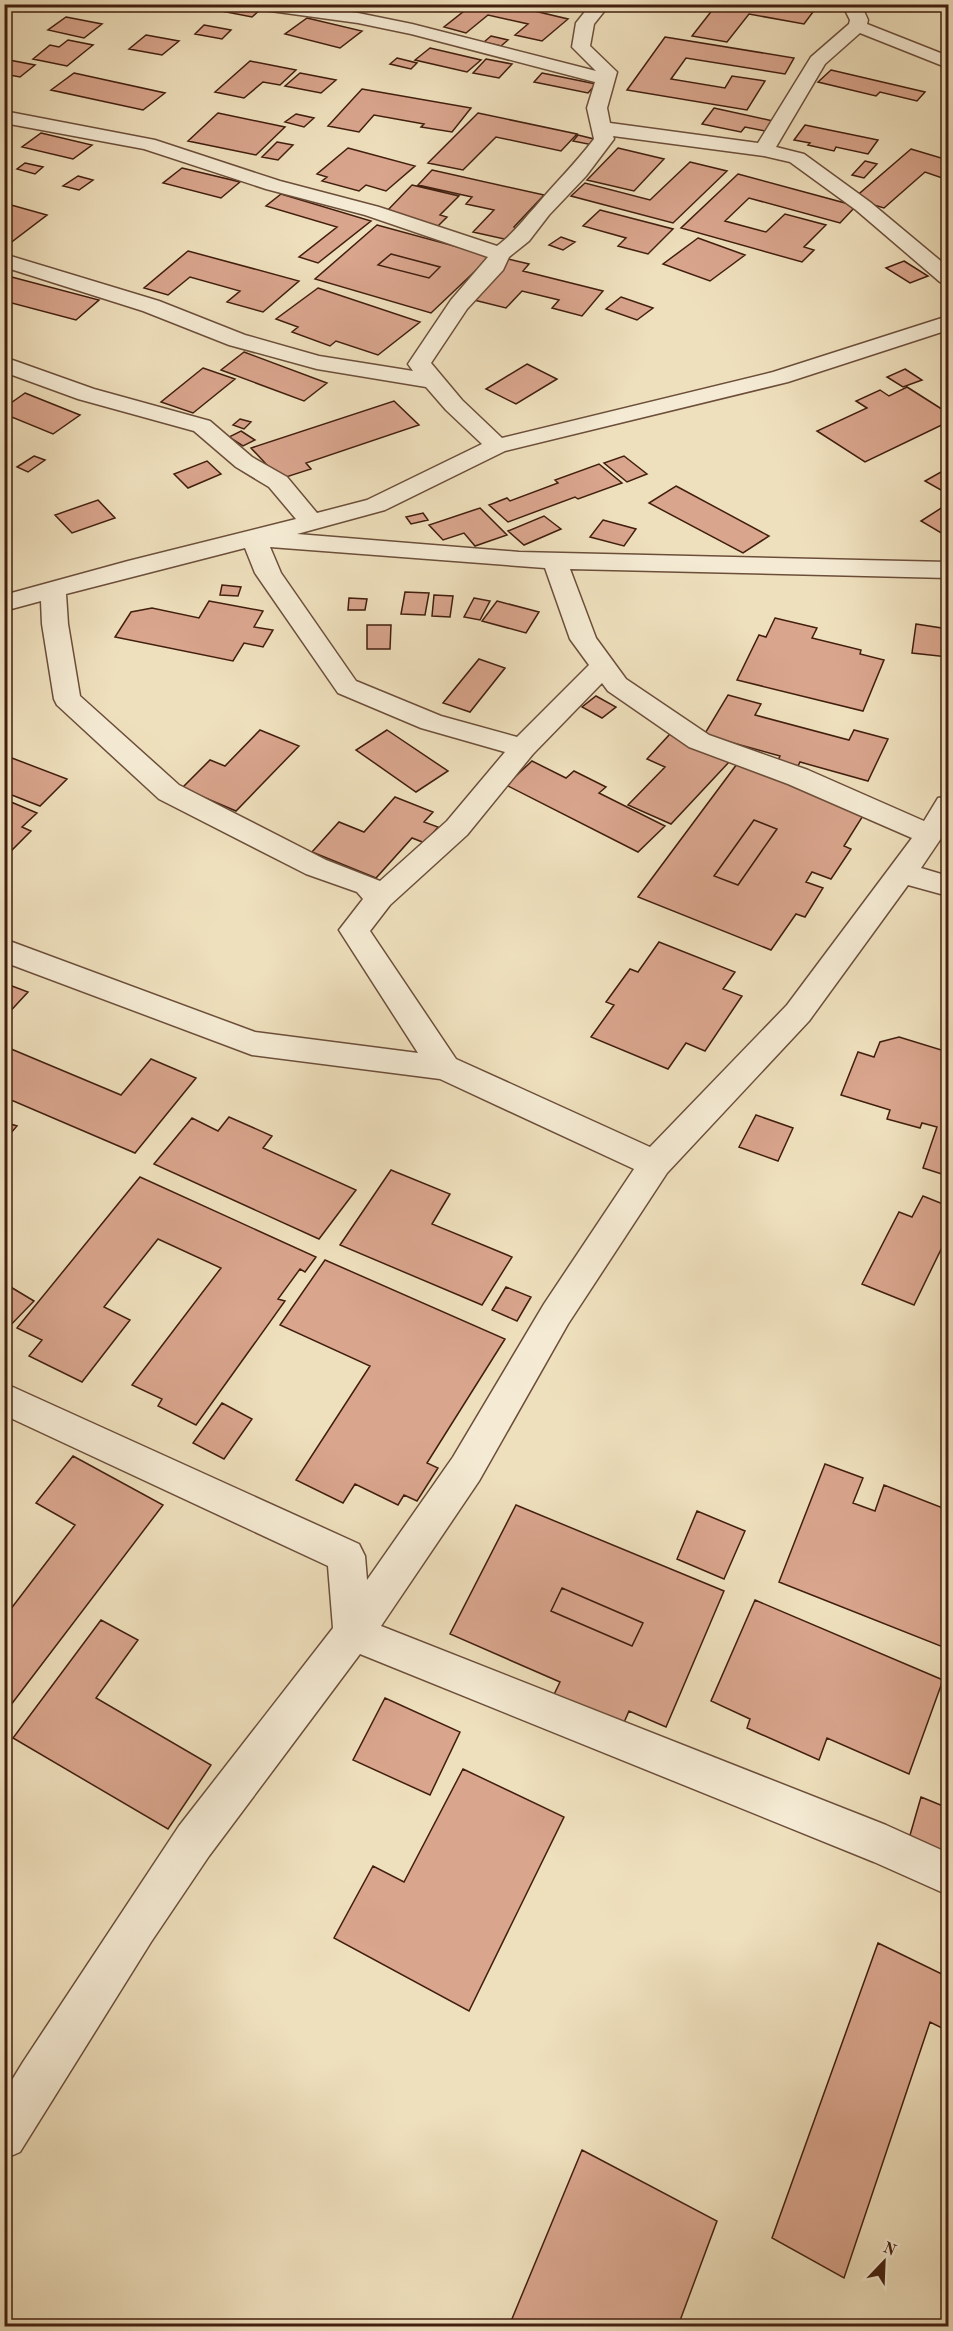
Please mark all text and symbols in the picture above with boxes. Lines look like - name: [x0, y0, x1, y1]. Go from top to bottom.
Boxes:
- north arrow: [854, 2232, 914, 2292]
- text: N: [880, 2240, 899, 2260]

